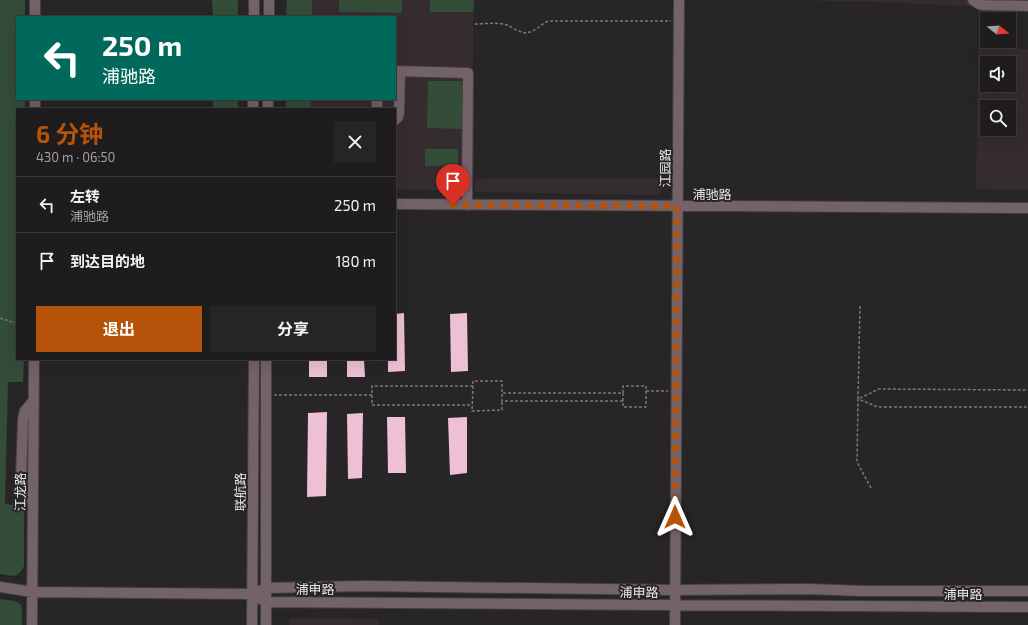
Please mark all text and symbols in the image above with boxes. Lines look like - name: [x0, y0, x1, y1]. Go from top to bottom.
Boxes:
- north arrow: [980, 12, 1016, 48]
- map controls: [980, 12, 1016, 136]
- text: 250 m: [102, 28, 182, 62]
- icon: left: [36, 32, 88, 84]
- button: sound: [980, 56, 1016, 92]
- text: 浦驰路: [102, 65, 156, 87]
- button: search: [980, 100, 1016, 136]
- text: 6 分钟: [36, 119, 103, 148]
- button: close: [334, 121, 376, 163]
- street label: 江园路: [657, 148, 673, 188]
- text: 430 m · 06:50: [36, 149, 115, 165]
- pin: [436, 164, 470, 205]
- icon: arrive: [442, 170, 464, 192]
- street label: 浦驰路: [692, 186, 732, 202]
- text: 左转: [70, 187, 100, 205]
- icon: left: [36, 194, 58, 216]
- text: 250 m: [334, 196, 376, 214]
- text: 浦驰路: [70, 208, 109, 224]
- icon: arrive: [36, 250, 58, 272]
- text: 到达目的地: [70, 252, 145, 270]
- text: 180 m: [335, 252, 376, 270]
- button: 退出: [36, 306, 202, 352]
- button: 分享: [210, 306, 376, 352]
- street label: 江龙路: [12, 472, 28, 512]
- street label: 联航路: [232, 472, 248, 512]
- position arrow: [654, 496, 696, 538]
- street label: 浦申路: [295, 581, 335, 597]
- street label: 浦申路: [619, 584, 659, 600]
- street label: 浦申路: [943, 586, 983, 602]

